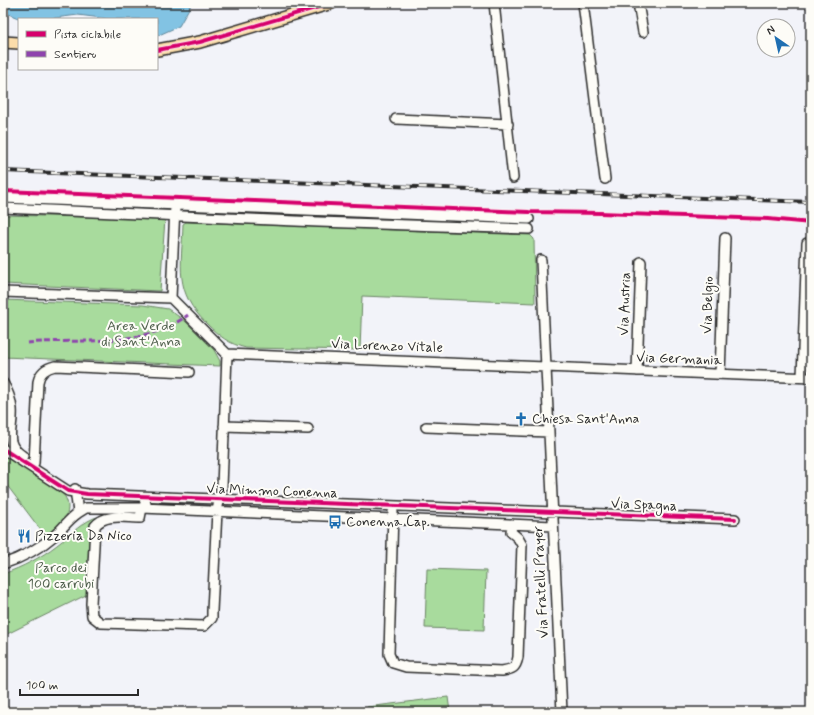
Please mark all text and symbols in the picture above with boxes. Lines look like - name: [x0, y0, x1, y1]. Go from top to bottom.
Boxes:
- legend: [18, 18, 158, 70]
- north arrow: [756, 18, 796, 58]
- text: N: [764, 23, 778, 38]
- text: Pista ciclabile: [54, 27, 121, 43]
- text: Sentiero: [54, 47, 97, 63]
- street label: Via Austria: [615, 272, 635, 336]
- street label: Via Belgio: [698, 275, 719, 334]
- park label: Area Verde di Sant'Anna: [101, 317, 181, 351]
- street label: Via Lorenzo Vitale: [331, 335, 443, 357]
- street label: Via Germania: [636, 349, 723, 370]
- place label: Chiesa Sant'Anna: [532, 410, 639, 428]
- church icon: Chiesa Sant'Anna: [513, 411, 529, 427]
- street label: Via Mimmo Conenna: [206, 480, 338, 502]
- street label: Via Spagna: [611, 495, 677, 516]
- place label: Conenna Cap.: [346, 513, 430, 531]
- bus stop icon: Conenna Cap.: [327, 514, 343, 530]
- street label: Via Fratelli Prayer: [529, 525, 553, 639]
- place label: Pizzeria Da Nico: [35, 527, 132, 545]
- restaurant icon: Pizzeria Da Nico: [16, 528, 32, 544]
- park label: Parco dei 100 carrubi: [28, 559, 94, 593]
- scale bar: [20, 671, 138, 697]
- text: 100 m: [26, 678, 58, 694]

